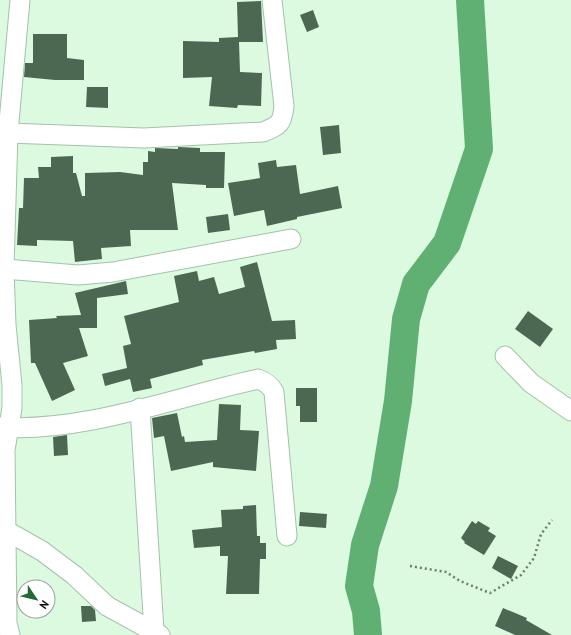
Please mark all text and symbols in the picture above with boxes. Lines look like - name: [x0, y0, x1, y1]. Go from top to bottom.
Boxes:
- north arrow: [16, 579, 56, 619]
- text: N: [36, 598, 52, 612]

